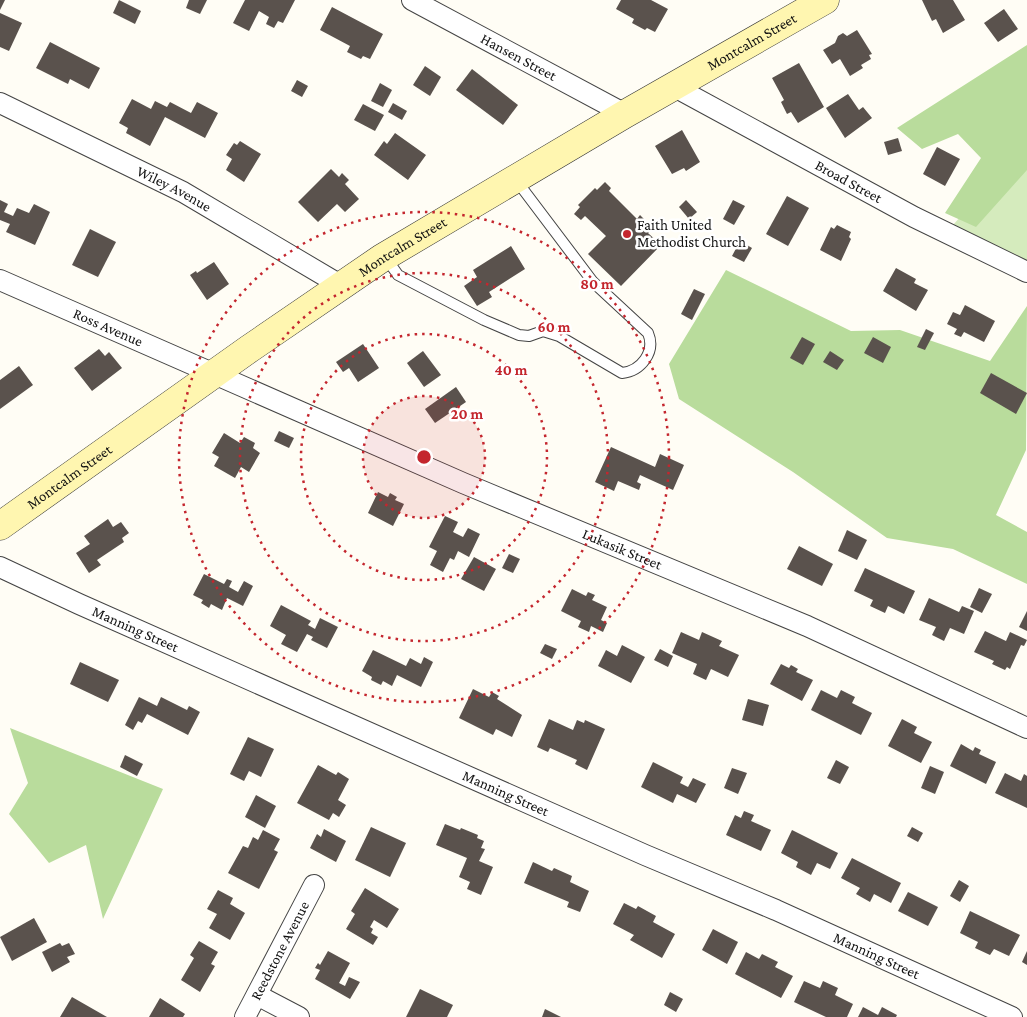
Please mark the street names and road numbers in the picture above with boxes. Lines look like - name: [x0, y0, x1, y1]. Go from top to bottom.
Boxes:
- street label: Montcalm Street: [704, 10, 800, 73]
- street label: Hansen Street: [478, 30, 560, 84]
- street label: Broad Street: [813, 157, 886, 207]
- street label: Wiley Avenue: [134, 163, 215, 215]
- street label: Montcalm Street: [355, 213, 450, 280]
- street label: Ross Avenue: [71, 305, 146, 350]
- street label: Montcalm Street: [24, 441, 116, 512]
- street label: Lukasik Street: [580, 526, 665, 573]
- street label: Manning Street: [90, 603, 182, 656]
- street label: Manning Street: [460, 767, 552, 820]
- street label: Reedstone Avenue: [247, 898, 312, 1003]
- street label: Manning Street: [831, 929, 923, 983]

